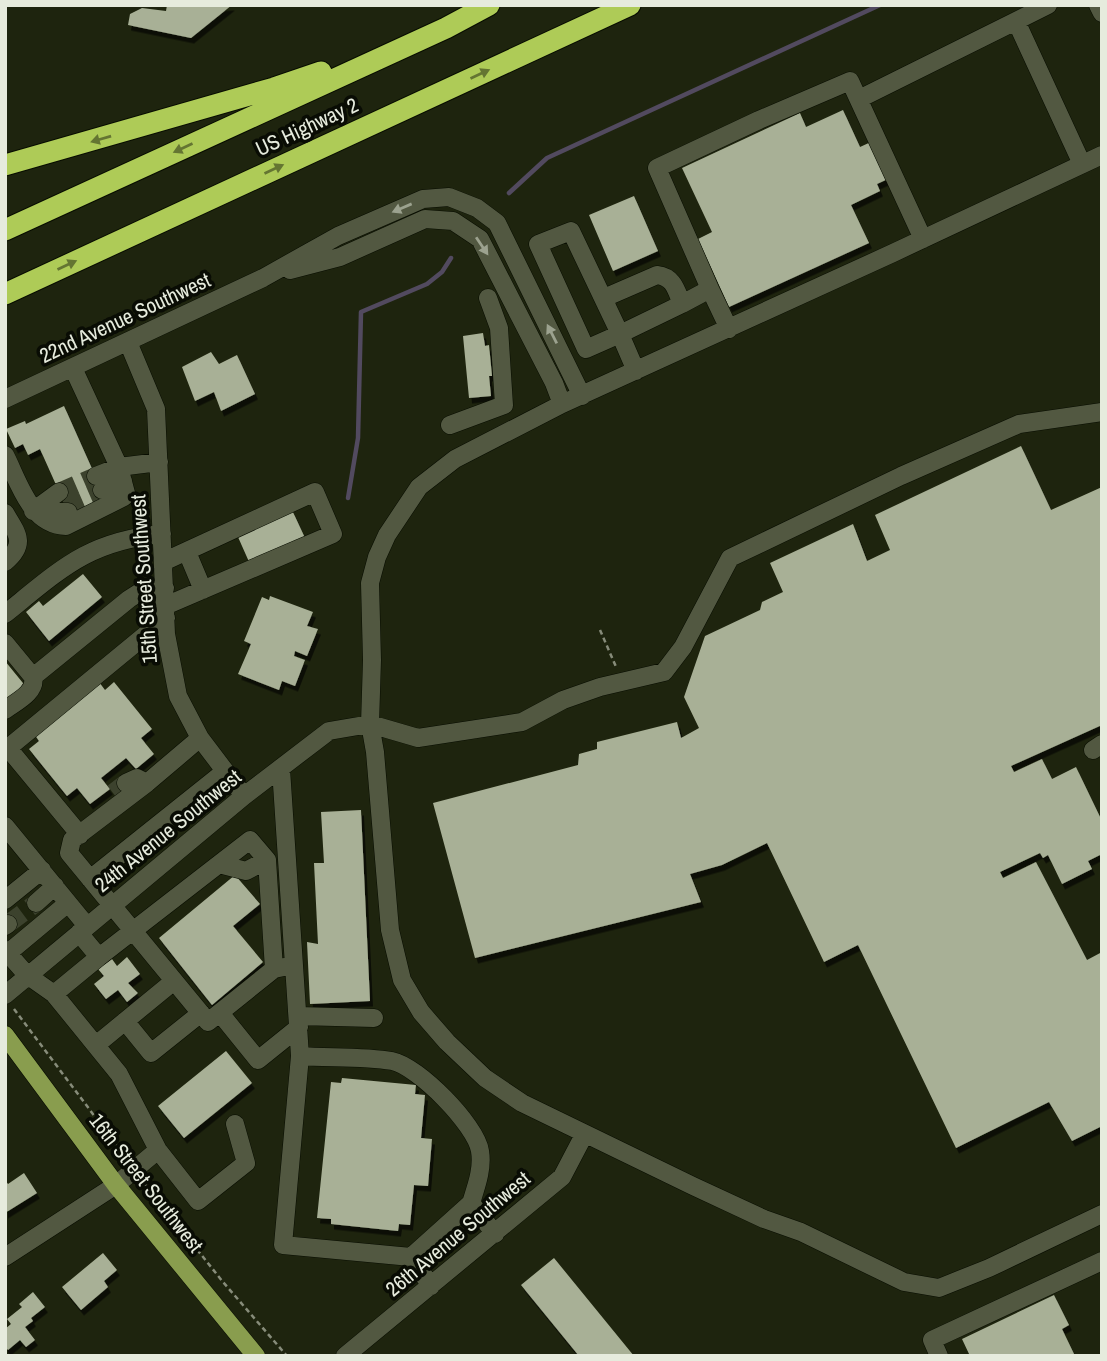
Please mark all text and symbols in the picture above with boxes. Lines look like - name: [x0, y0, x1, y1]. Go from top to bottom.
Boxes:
- one-way arrow: [470, 68, 490, 80]
- street label: US Highway 2: [251, 90, 363, 163]
- one-way arrow: [90, 134, 112, 145]
- one-way arrow: [173, 143, 193, 154]
- one-way arrow: [263, 164, 284, 175]
- one-way arrow: [392, 203, 413, 214]
- one-way arrow: [475, 237, 489, 255]
- one-way arrow: [57, 259, 77, 271]
- street label: 22nd Avenue Southwest: [35, 265, 215, 370]
- one-way arrow: [546, 324, 558, 344]
- street label: 15th Street Southwest: [123, 493, 164, 665]
- street label: 24th Avenue Southwest: [88, 762, 247, 899]
- street label: 16th Street Southwest: [83, 1107, 210, 1259]
- street label: 26th Avenue Southwest: [379, 1164, 536, 1303]

